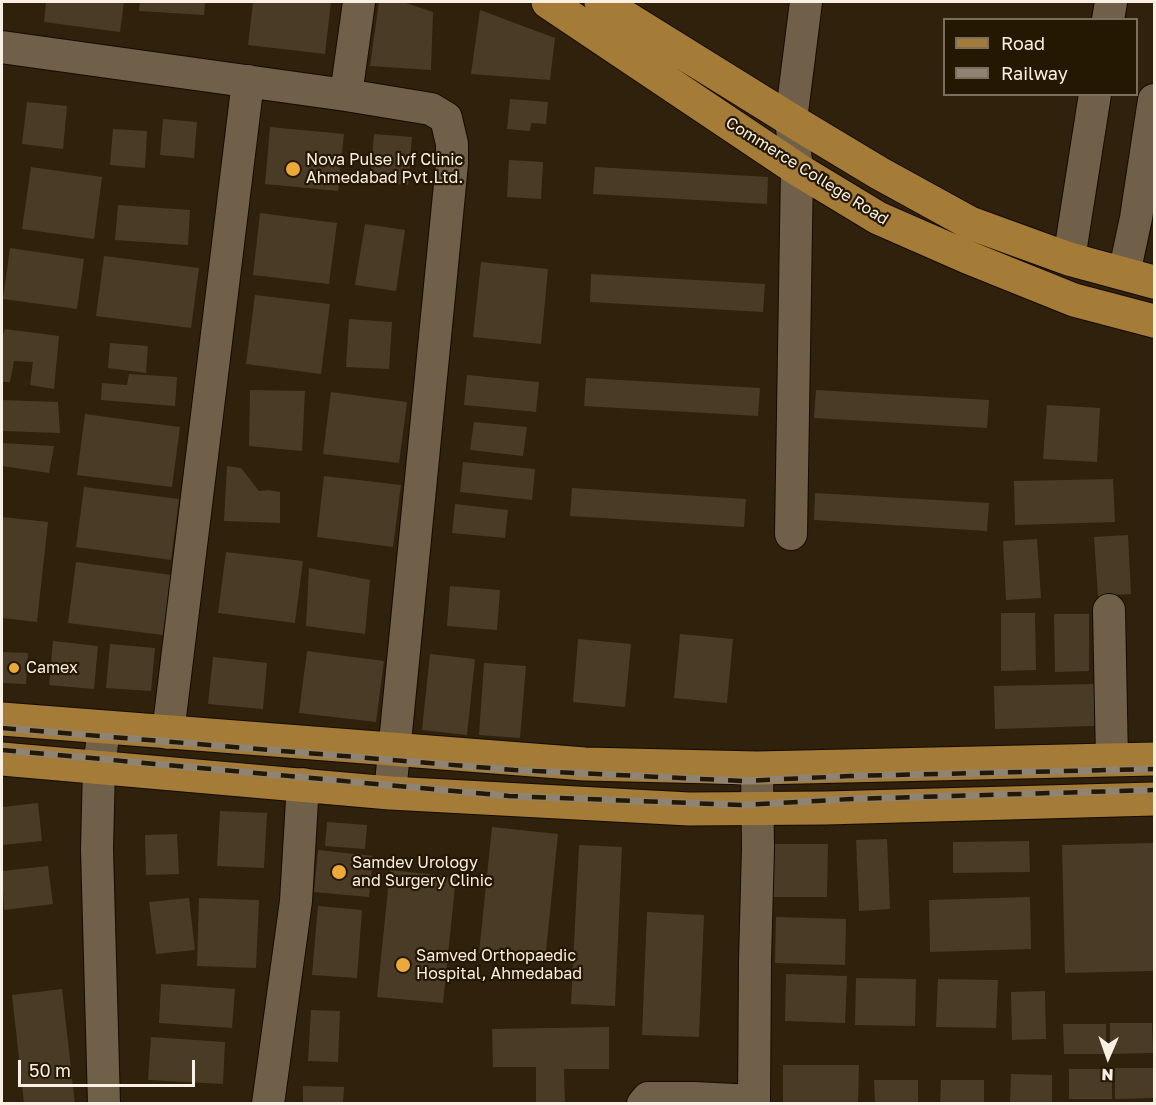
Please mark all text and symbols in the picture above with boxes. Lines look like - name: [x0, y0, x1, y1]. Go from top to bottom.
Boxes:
- legend: [943, 18, 1138, 96]
- text: Road: [1001, 32, 1045, 54]
- text: Railway: [1001, 62, 1068, 84]
- street label: Commerce College Road: [722, 113, 892, 229]
- place label: Nova Pulse Ivf Clinic Ahmedabad Pvt.Ltd.: [306, 150, 463, 188]
- marker: Nova Pulse Ivf Clinic Ahmedabad Pvt.Ltd.: [284, 160, 302, 178]
- place label: Camex: [26, 658, 78, 678]
- marker: Camex: [7, 661, 21, 675]
- place label: Samdev Urology and Surgery Clinic: [352, 853, 493, 891]
- marker: Samdev Urology and Surgery Clinic: [330, 863, 348, 881]
- place label: Samved Orthopaedic Hospital, Ahmedabad: [416, 946, 582, 984]
- marker: Samved Orthopaedic Hospital, Ahmedabad: [394, 956, 412, 974]
- north arrow: [1078, 1027, 1138, 1087]
- scale bar: [21, 1048, 198, 1086]
- text: 50 m: [29, 1059, 71, 1081]
- text: N: [1101, 1065, 1114, 1085]

